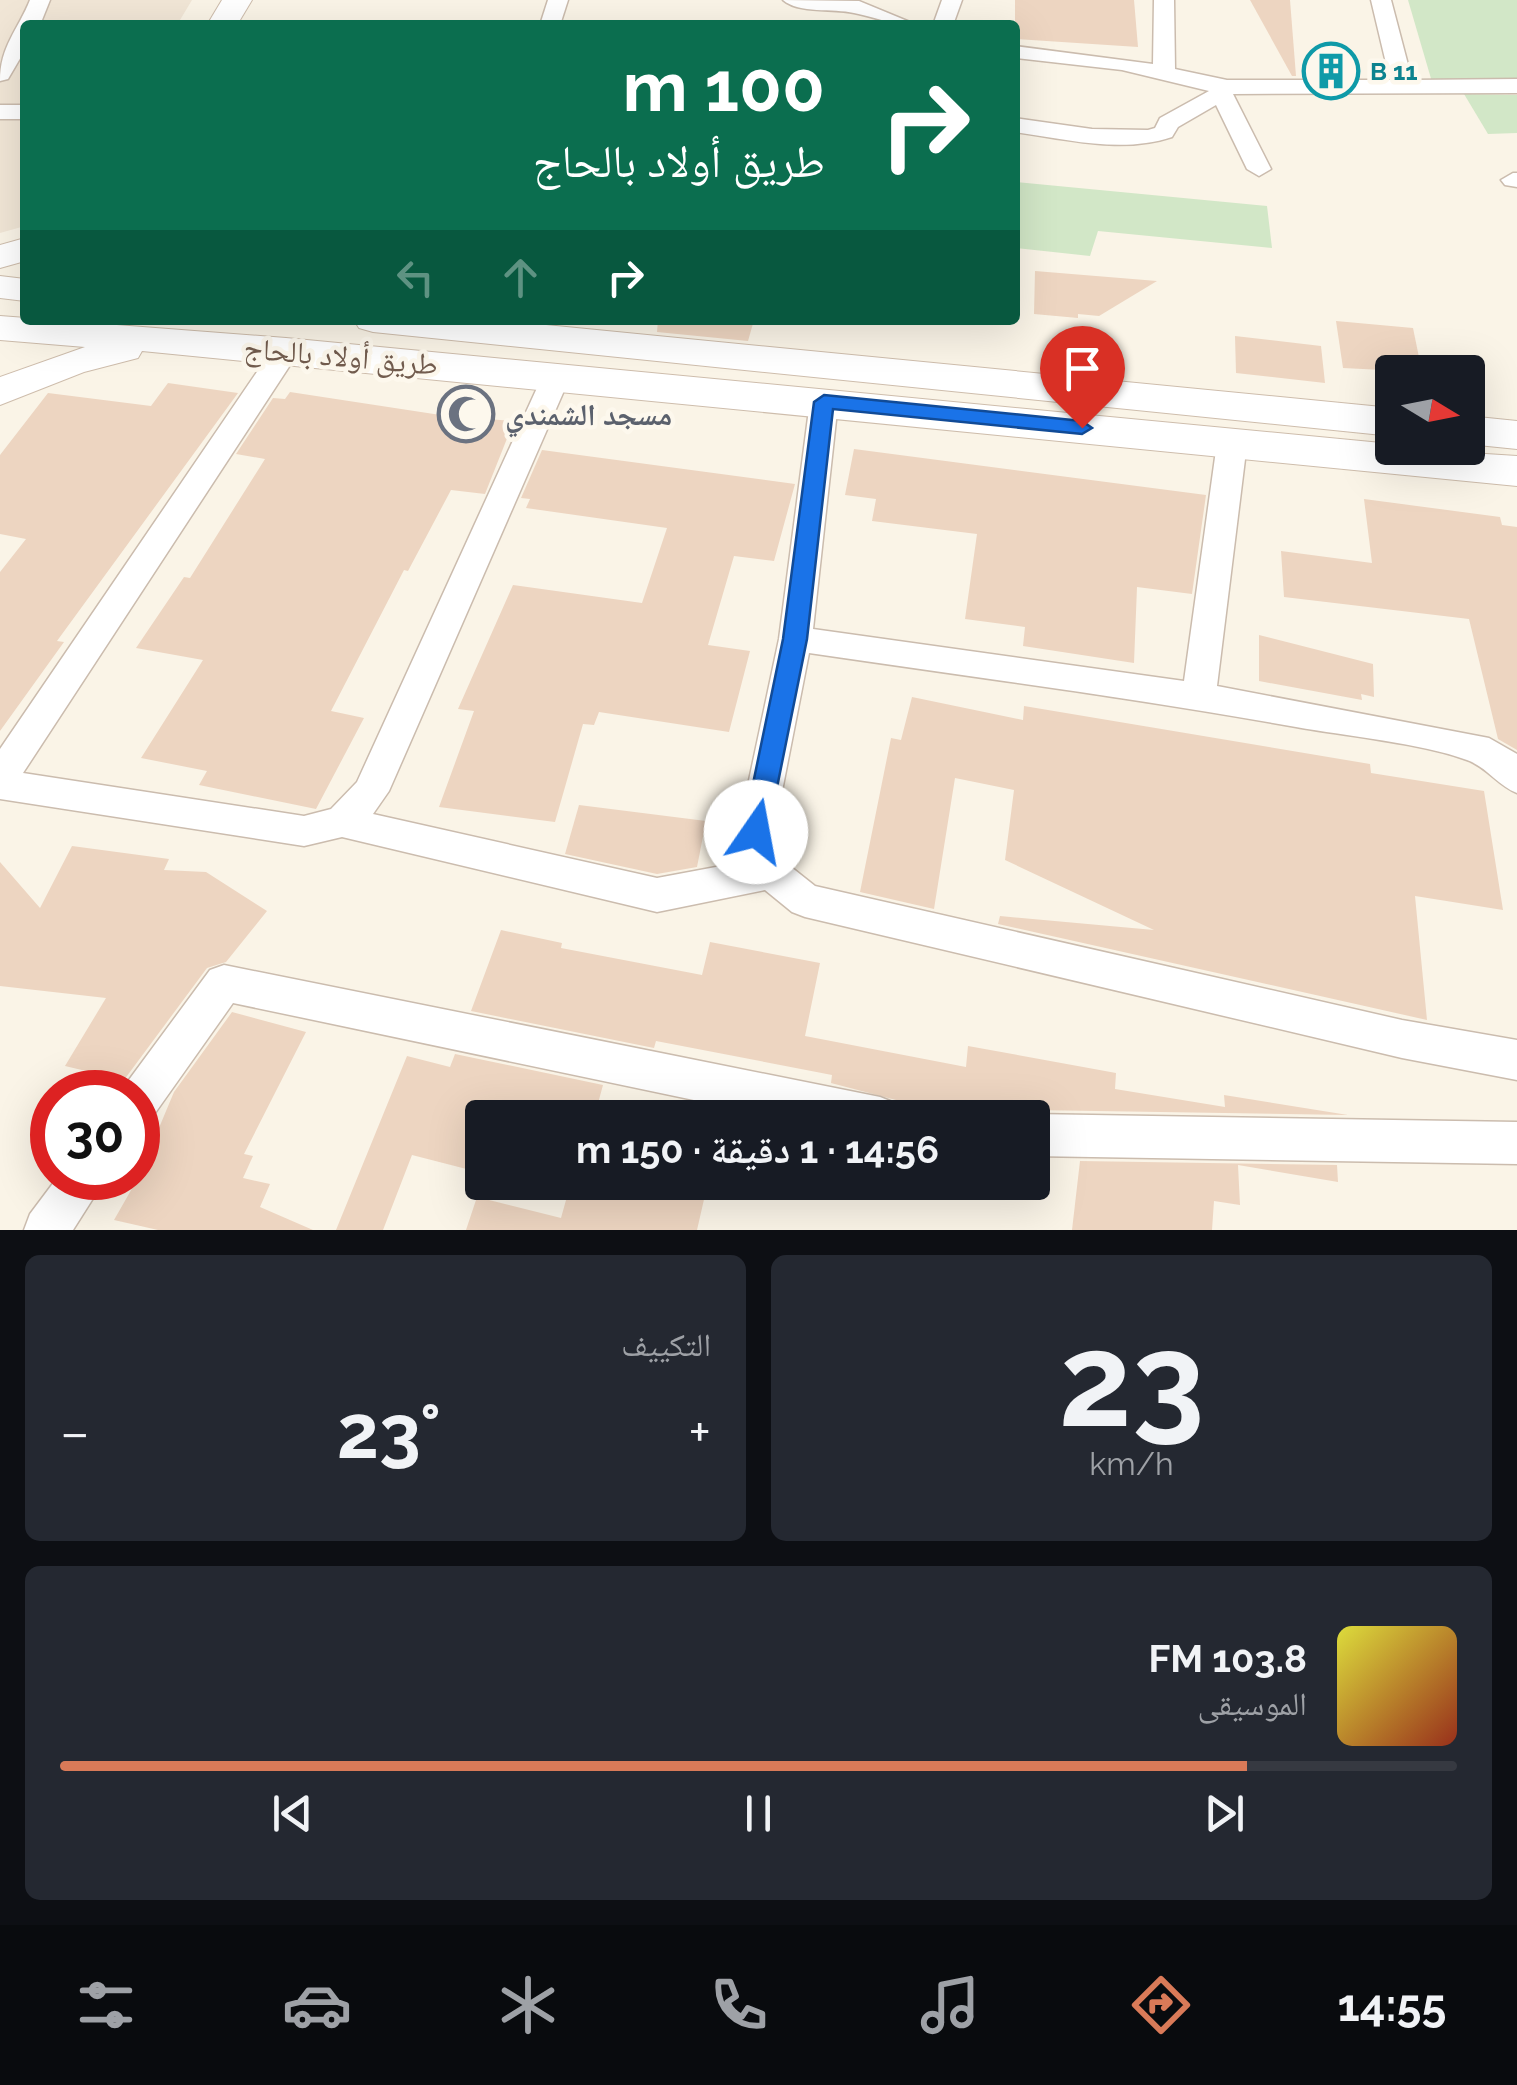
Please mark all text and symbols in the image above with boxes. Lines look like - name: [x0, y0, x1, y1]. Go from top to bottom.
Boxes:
- building icon: B 11: [1301, 41, 1361, 101]
- text: 100 m: [622, 45, 825, 127]
- place label: B 11: [1370, 56, 1418, 86]
- icon: right: [860, 60, 990, 190]
- text: طريق أولاد بالحاج: [533, 135, 825, 188]
- icon: left: [388, 250, 443, 305]
- icon: ahead: [493, 250, 548, 305]
- icon: right: [598, 250, 653, 305]
- pin: [1040, 326, 1125, 429]
- street label: طريق أولاد بالحاج: [242, 330, 440, 384]
- icon: arrive: [1055, 341, 1110, 396]
- north arrow: [1375, 355, 1485, 465]
- map controls: [1375, 355, 1485, 465]
- mosque icon: مسجد الشمندي: [436, 384, 496, 444]
- place label: مسجد الشمندي: [505, 397, 672, 438]
- position arrow: [704, 780, 808, 884]
- speed limit sign: 30: [30, 1070, 160, 1200]
- text: 14:56 · 1 دقيقة · 150 m: [576, 1127, 939, 1172]
- text: 23: [1059, 1304, 1204, 1456]
- text: التكييف: [621, 1326, 711, 1363]
- text: 23°: [337, 1387, 441, 1476]
- text: −: [60, 1400, 90, 1465]
- text: +: [688, 1400, 711, 1465]
- text: km/h: [1089, 1445, 1174, 1482]
- text: 103.8 FM: [1148, 1636, 1307, 1681]
- text: الموسيقى: [1197, 1685, 1307, 1722]
- icon: previous: [265, 1786, 320, 1841]
- icon: pause: [731, 1786, 786, 1841]
- icon: next: [1197, 1786, 1252, 1841]
- icon: filters: [71, 1970, 141, 2040]
- icon: car: [282, 1970, 352, 2040]
- icon: climate: [493, 1970, 563, 2040]
- icon: phone: [704, 1970, 774, 2040]
- icon: music: [915, 1970, 985, 2040]
- icon: directions: [1126, 1970, 1196, 2040]
- text: 14:55: [1338, 1979, 1446, 2032]

